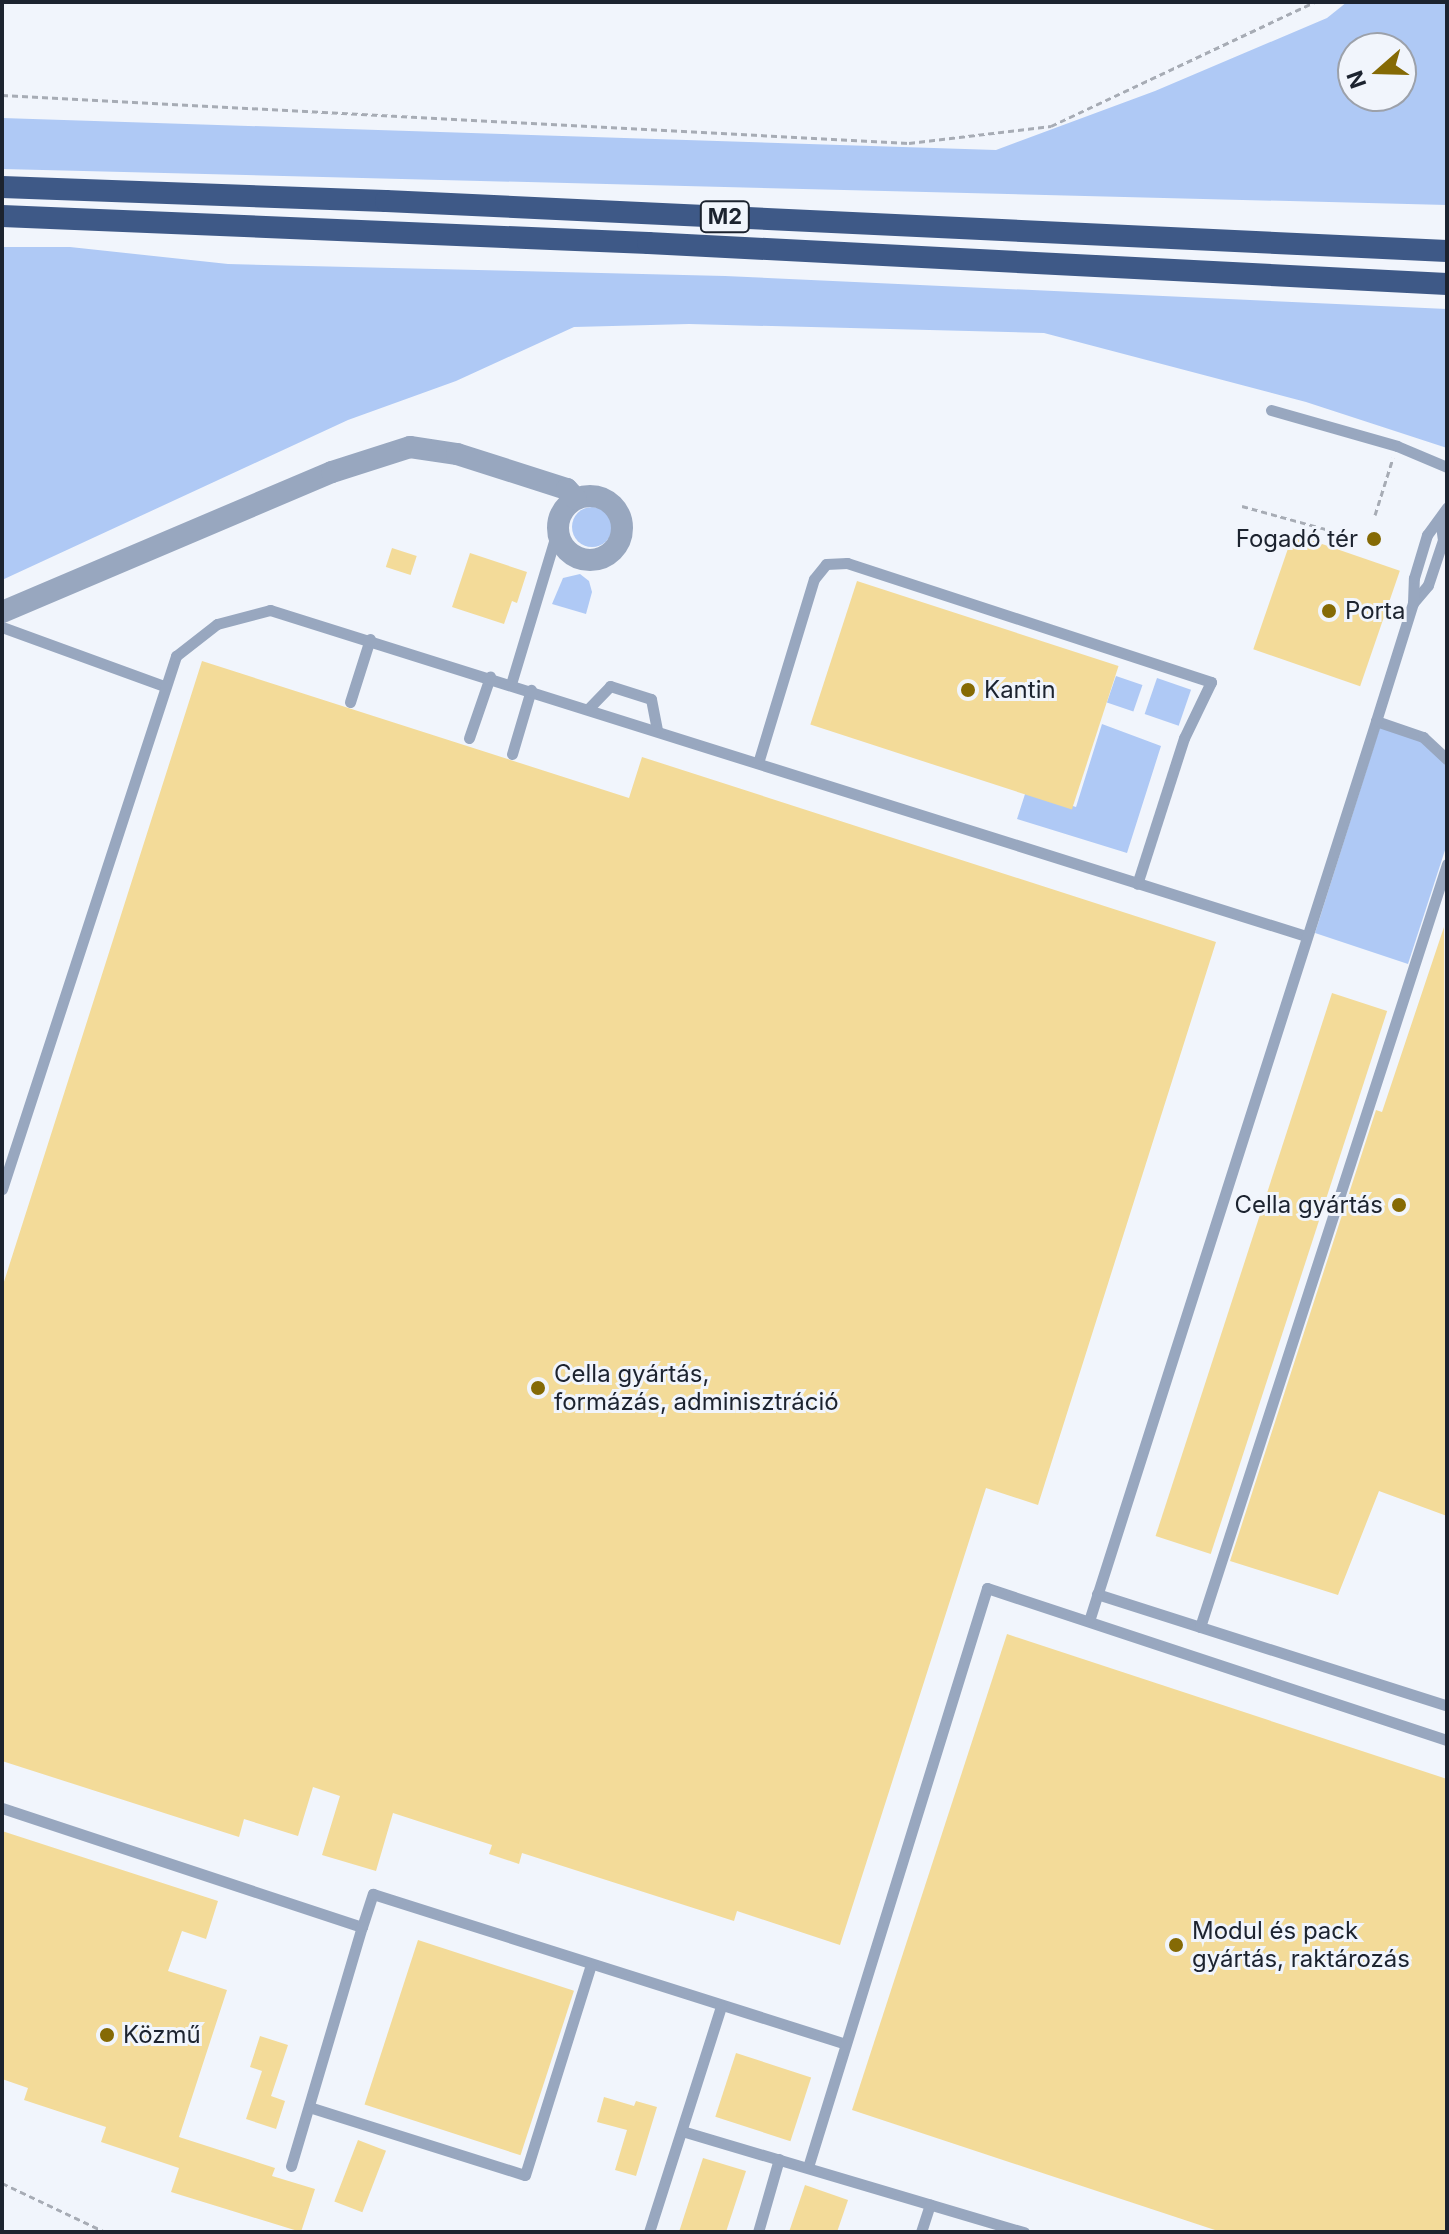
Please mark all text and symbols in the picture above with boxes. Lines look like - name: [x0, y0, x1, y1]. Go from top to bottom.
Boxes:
- north arrow: [1337, 32, 1417, 112]
- text: N: [1341, 67, 1371, 92]
- road number: M2: [699, 199, 751, 235]
- place label: Fogadó tér: [1236, 525, 1358, 553]
- marker: Fogadó tér: [1365, 530, 1383, 548]
- place label: Porta: [1345, 597, 1405, 625]
- marker: Porta: [1320, 602, 1338, 620]
- place label: Kantin: [984, 676, 1056, 704]
- marker: Kantin: [959, 681, 977, 699]
- place label: Cella gyártás: [1235, 1191, 1383, 1219]
- marker: Cella gyártás: [1390, 1196, 1408, 1214]
- place label: Cella gyártás, formázás, adminisztráció: [554, 1360, 839, 1416]
- marker: Cella gyártás, formázás, adminisztráció: [529, 1379, 547, 1397]
- place label: Modul és pack gyártás, raktározás: [1192, 1917, 1410, 1973]
- marker: Modul és pack gyártás, raktározás: [1167, 1936, 1185, 1954]
- place label: Közmű: [123, 2021, 201, 2049]
- marker: Közmű: [98, 2026, 116, 2044]

